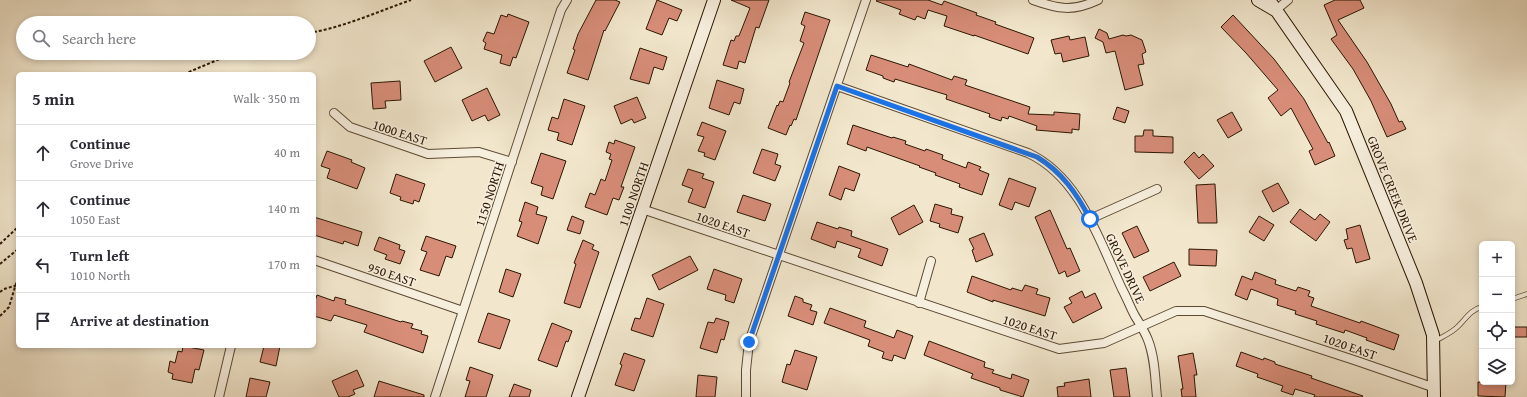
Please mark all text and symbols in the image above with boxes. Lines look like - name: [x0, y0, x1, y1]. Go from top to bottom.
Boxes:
- search box: [16, 16, 316, 60]
- icon: search: [30, 27, 52, 49]
- text: Search here: [62, 28, 136, 49]
- text: 5 min: [32, 86, 74, 111]
- text: Walk · 350 m: [233, 89, 300, 108]
- street label: 1000 EAST: [370, 115, 430, 150]
- text: Continue: [70, 133, 131, 154]
- street label: GROVE CREEK DRIVE: [1362, 133, 1423, 246]
- icon: ahead: [32, 142, 54, 164]
- text: 40 m: [274, 143, 300, 162]
- text: Grove Drive: [70, 154, 134, 173]
- street label: 1150 NORTH: [470, 159, 509, 229]
- street label: 1100 NORTH: [614, 159, 654, 229]
- text: Continue: [70, 189, 131, 210]
- icon: ahead: [32, 198, 54, 220]
- text: 140 m: [268, 199, 300, 218]
- street label: 1020 EAST: [693, 206, 753, 243]
- text: 1050 East: [70, 210, 120, 229]
- route start: [1081, 210, 1099, 228]
- street label: GROVE DRIVE: [1101, 230, 1150, 307]
- map controls: [1479, 241, 1515, 385]
- button: +: [1479, 241, 1515, 277]
- text: Turn left: [70, 245, 129, 266]
- icon: left: [32, 254, 54, 276]
- text: 170 m: [268, 255, 300, 274]
- street label: 950 EAST: [365, 257, 419, 292]
- text: 1010 North: [70, 266, 130, 285]
- button: −: [1479, 277, 1515, 313]
- icon: arrive: [32, 310, 54, 332]
- text: Arrive at destination: [70, 310, 209, 331]
- street label: 1020 EAST: [1000, 310, 1060, 345]
- button: locate: [1479, 313, 1515, 349]
- street label: 1020 EAST: [1320, 328, 1380, 365]
- route end: [740, 333, 758, 351]
- button: layers: [1479, 349, 1515, 385]

